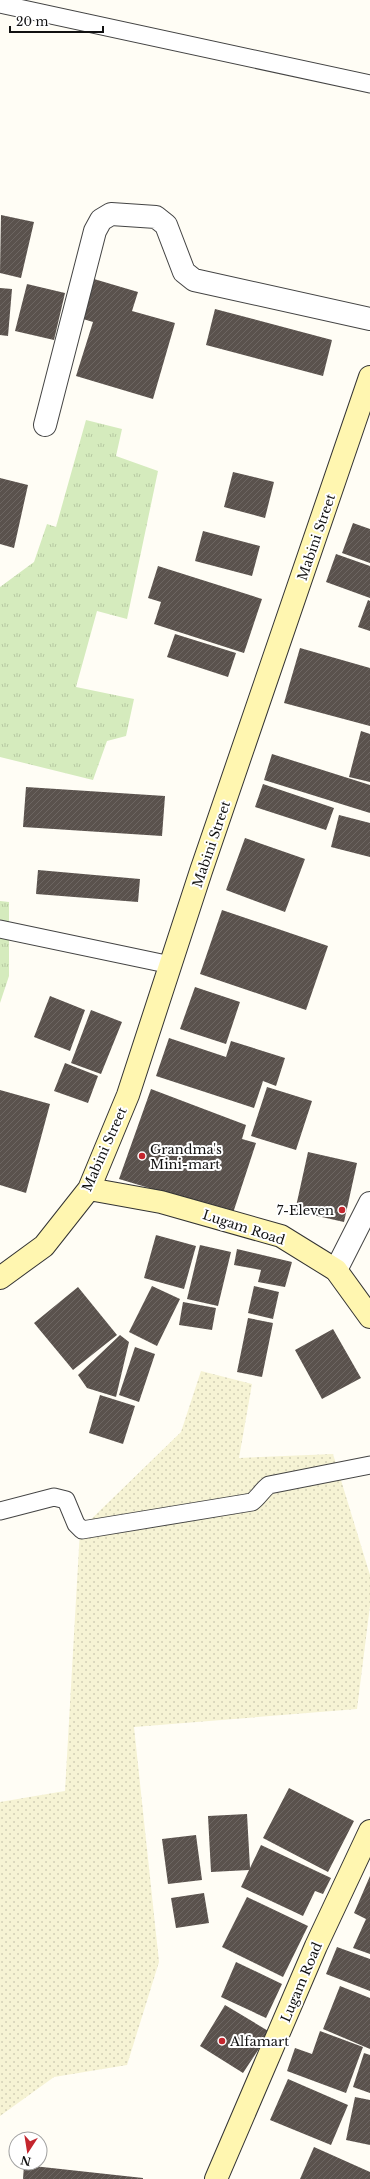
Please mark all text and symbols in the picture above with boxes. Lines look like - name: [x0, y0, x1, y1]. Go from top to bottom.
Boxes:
- scale bar: [10, 8, 103, 34]
- text: 20 m: [16, 14, 48, 29]
- street label: Mabini Street: [294, 492, 339, 583]
- street label: Mabini Street: [189, 799, 234, 890]
- street label: Mabini Street: [78, 1104, 131, 1194]
- place label: Grandma's Mini-mart: [150, 1141, 222, 1173]
- marker: Grandma's Mini-mart: [137, 1151, 147, 1161]
- place label: 7-Eleven: [277, 1202, 334, 1219]
- marker: 7-Eleven: [337, 1205, 347, 1215]
- street label: Lugam Road: [201, 1206, 287, 1249]
- street label: Lugam Road: [277, 1939, 326, 2025]
- place label: Alfamart: [229, 2033, 289, 2050]
- marker: Alfamart: [217, 2036, 227, 2046]
- north arrow: [8, 2131, 48, 2171]
- text: N: [19, 2153, 32, 2169]

